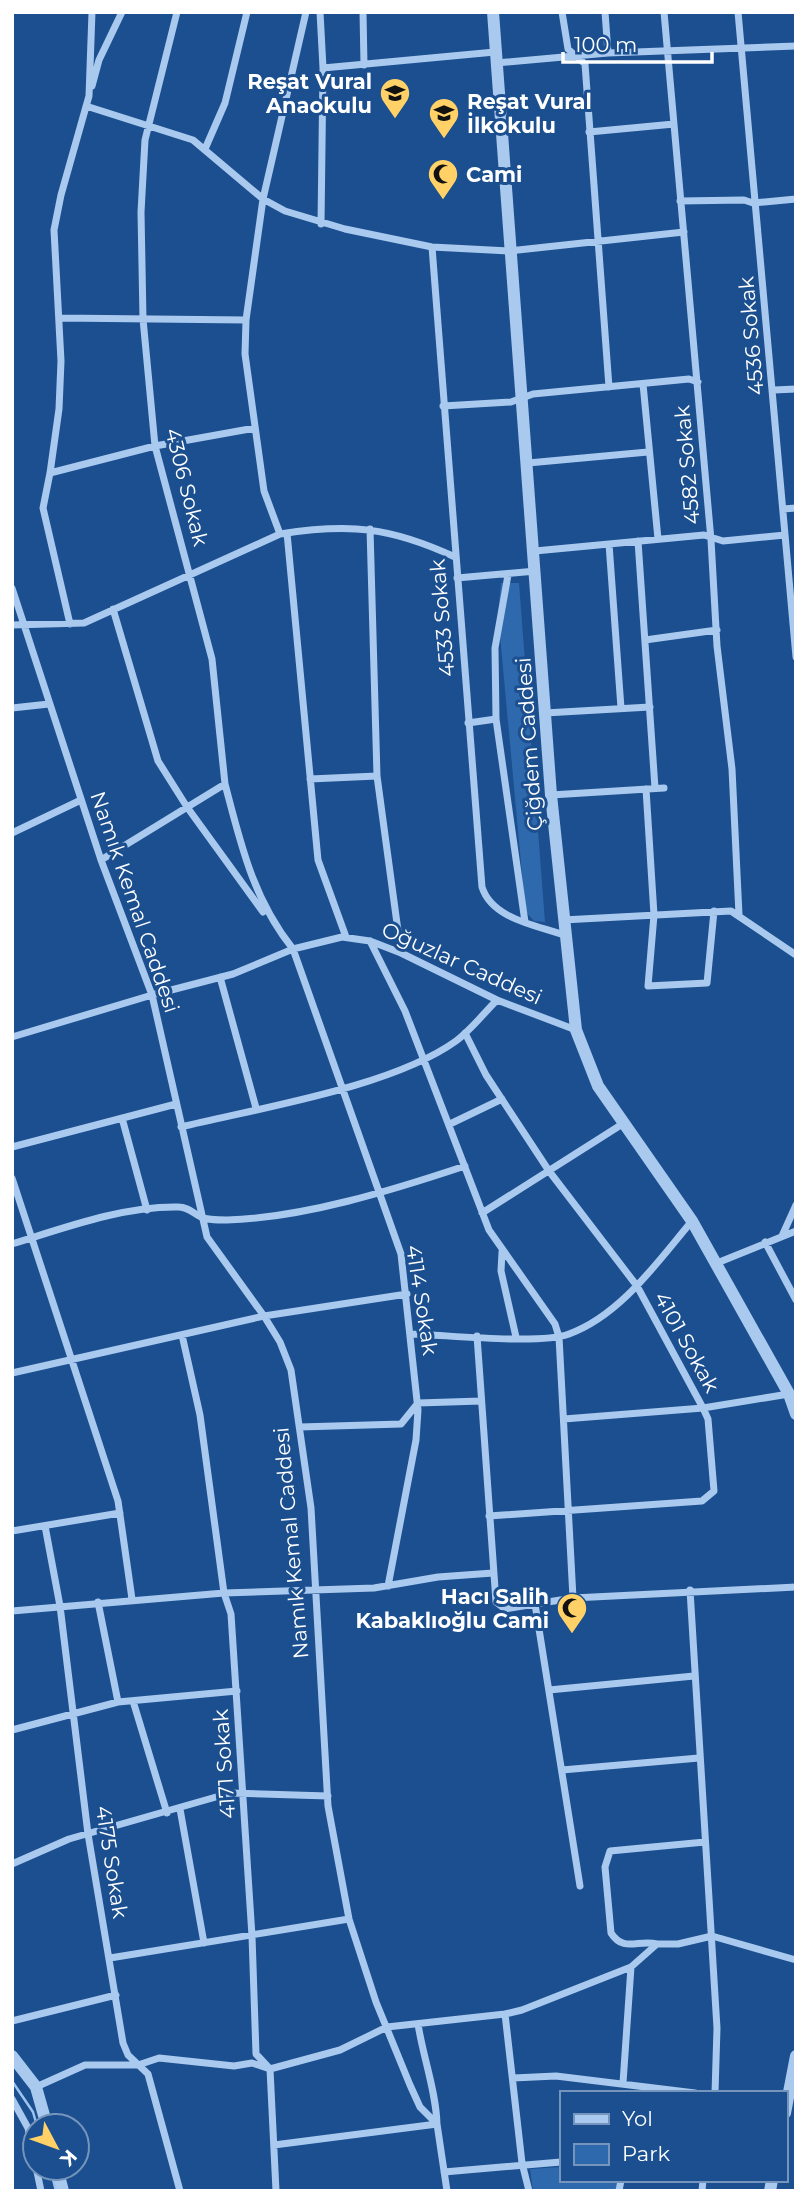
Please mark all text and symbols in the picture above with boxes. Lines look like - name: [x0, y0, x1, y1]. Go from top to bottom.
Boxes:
- scale bar: [563, 21, 712, 65]
- text: 100 m: [574, 32, 637, 57]
- place label: Reşat Vural Anaokulu: [247, 69, 372, 118]
- school or university icon: Reşat Vural Anaokulu: [378, 76, 412, 120]
- place label: Reşat Vural İlkokulu: [467, 89, 592, 138]
- school or university icon: Reşat Vural İlkokulu: [427, 96, 461, 140]
- mosque icon: Cami: [426, 157, 460, 201]
- place label: Cami: [466, 162, 522, 187]
- street label: 4536 Sokak: [733, 275, 769, 396]
- street label: 4582 Sokak: [669, 404, 705, 526]
- street label: 4306 Sokak: [160, 425, 214, 549]
- street label: 4533 Sokak: [424, 558, 460, 678]
- street label: Çiğdem Caddesi: [510, 656, 548, 832]
- street label: Namık Kemal Caddesi: [85, 788, 185, 1016]
- street label: Oğuzlar Caddesi: [378, 916, 546, 1010]
- street label: 4114 Sokak: [401, 1243, 443, 1357]
- street label: 4101 Sokak: [649, 1287, 725, 1397]
- street label: Namık Kemal Caddesi: [268, 1426, 314, 1660]
- place label: Hacı Salih Kabaklıoğlu Cami: [356, 1584, 549, 1633]
- mosque icon: Hacı Salih Kabaklıoğlu Cami: [555, 1591, 589, 1635]
- street label: 4171 Sokak: [208, 1708, 240, 1820]
- street label: 4175 Sokak: [91, 1804, 133, 1921]
- legend: [560, 2091, 787, 2182]
- text: Yol: [622, 2106, 653, 2131]
- north arrow: [21, 2112, 91, 2182]
- text: Park: [622, 2141, 670, 2166]
- text: K: [55, 2145, 82, 2171]

